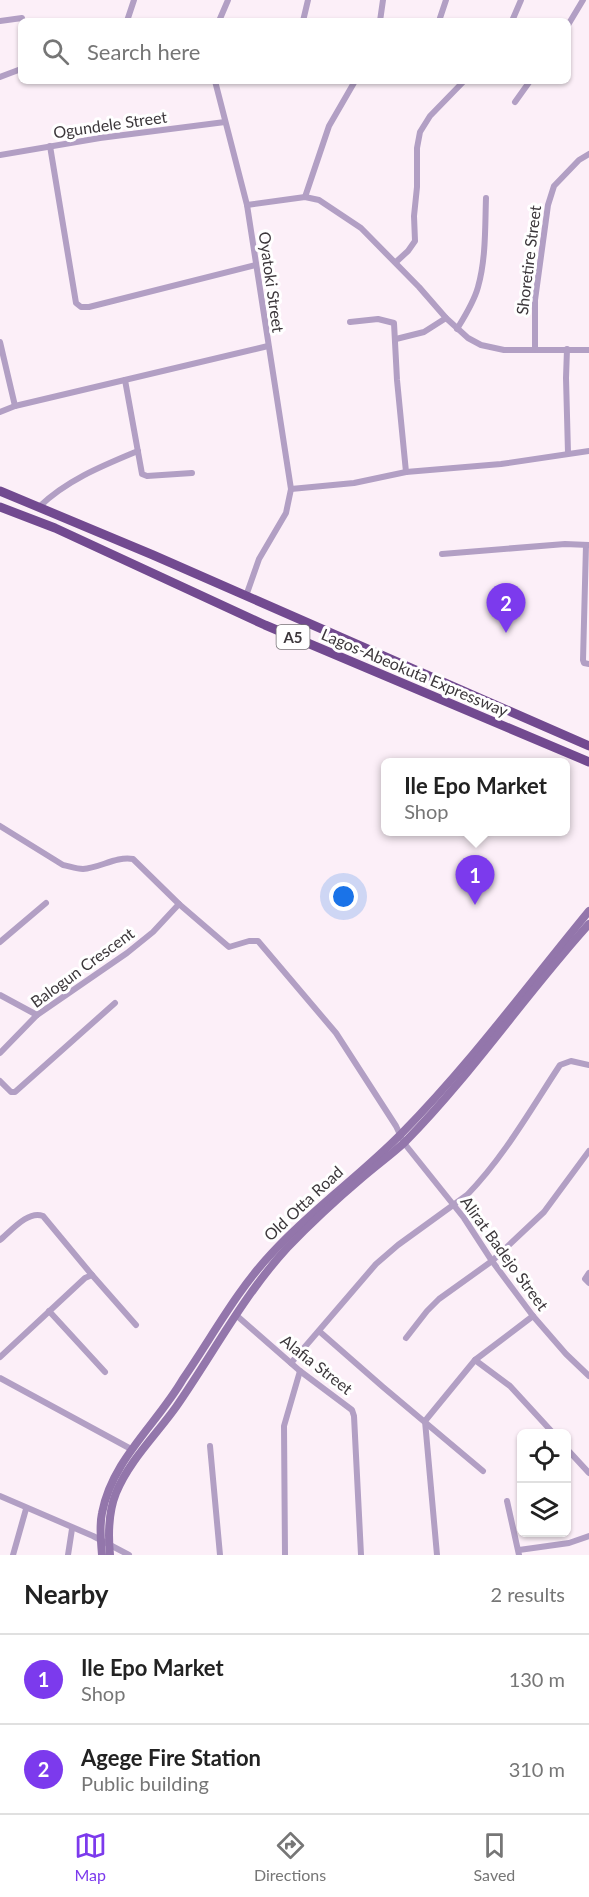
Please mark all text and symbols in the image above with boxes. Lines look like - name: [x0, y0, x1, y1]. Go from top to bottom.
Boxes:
- search box: [18, 18, 571, 84]
- icon: search: [39, 35, 72, 68]
- text: Search here: [87, 38, 200, 65]
- street label: Ogundele Street: [52, 107, 168, 141]
- street label: Shoretire Street: [512, 204, 544, 316]
- street label: Oyatoki Street: [256, 230, 289, 334]
- pin: 2: [486, 584, 526, 633]
- street label: Lagos-Abeokuta Expressway: [319, 624, 512, 720]
- road number: A5: [276, 625, 310, 649]
- popup: [381, 758, 570, 836]
- text: Ile Epo Market: [404, 772, 547, 799]
- text: Shop: [404, 799, 449, 823]
- pin: 1: [456, 856, 494, 905]
- your location: [329, 882, 358, 911]
- street label: Balogun Crescent: [27, 923, 138, 1011]
- street label: Old Otta Road: [260, 1162, 346, 1244]
- street label: Alirat Badejo Street: [457, 1192, 553, 1314]
- street label: Alafia Street: [277, 1330, 357, 1398]
- map controls: [517, 1429, 571, 1537]
- button: locate: [517, 1429, 571, 1483]
- button: layers: [517, 1483, 571, 1537]
- text: Nearby: [24, 1578, 109, 1610]
- text: 2 results: [490, 1582, 565, 1606]
- text: Ile Epo Market: [81, 1654, 224, 1681]
- text: 1: [38, 1667, 49, 1691]
- text: 130 m: [509, 1667, 565, 1691]
- text: Shop: [81, 1681, 125, 1705]
- text: Agege Fire Station: [81, 1744, 261, 1771]
- text: 2: [38, 1757, 49, 1781]
- text: 310 m: [509, 1757, 565, 1781]
- text: Public building: [81, 1771, 209, 1795]
- tab: Map: [74, 1829, 107, 1884]
- tab: Directions: [254, 1829, 326, 1884]
- tab: Saved: [474, 1829, 515, 1884]

